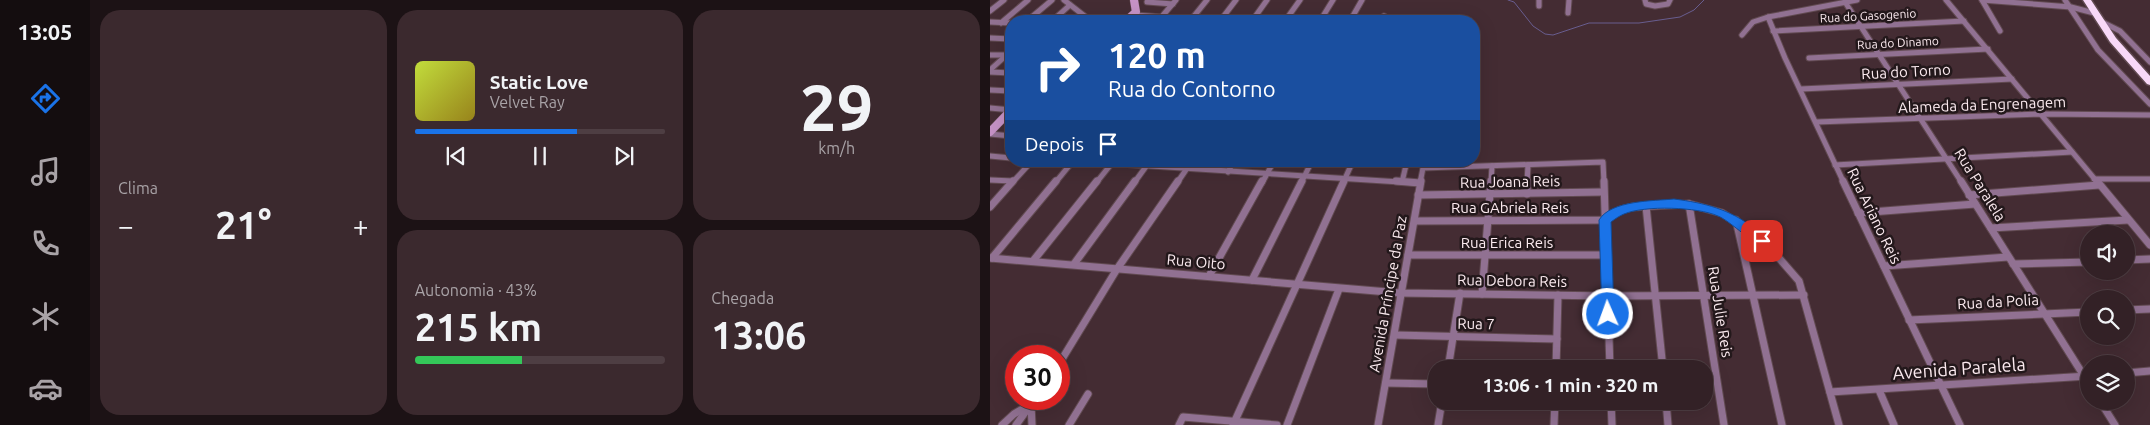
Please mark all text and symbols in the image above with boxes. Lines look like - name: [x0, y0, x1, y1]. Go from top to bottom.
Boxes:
- street label: Rua do Gasogenio: [1819, 6, 1917, 25]
- text: 13:05: [17, 19, 73, 44]
- street label: Rua do Dinamo: [1857, 34, 1939, 51]
- icon: right: [1025, 35, 1090, 100]
- text: 120 m: [1108, 35, 1206, 75]
- street label: Rua do Torno: [1861, 61, 1951, 82]
- text: 29: [800, 70, 873, 143]
- text: Static Love: [490, 71, 589, 93]
- text: Rua do Contorno: [1108, 76, 1276, 101]
- icon: directions: [28, 81, 63, 116]
- text: Velvet Ray: [490, 93, 565, 111]
- street label: Alameda da Engrenagem: [1898, 93, 2066, 116]
- icon: arrive: [1094, 130, 1122, 158]
- text: Depois: [1025, 133, 1084, 155]
- text: km/h: [818, 139, 855, 157]
- icon: previous: [442, 142, 470, 170]
- icon: pause: [526, 142, 554, 170]
- icon: next: [610, 142, 638, 170]
- street label: Rua Paralela: [1951, 145, 2010, 224]
- icon: music: [28, 154, 63, 189]
- street label: Rua Ariano Reis: [1844, 165, 1905, 266]
- street label: Rua Joana Reis: [1460, 172, 1560, 191]
- text: Clima: [118, 179, 158, 197]
- street label: Rua GAbriela Reis: [1451, 199, 1569, 216]
- text: 21°: [215, 204, 271, 246]
- text: −: [118, 210, 134, 241]
- text: +: [353, 210, 369, 241]
- street label: Avenida Príncipe da Paz: [1365, 214, 1410, 373]
- pin: [1741, 220, 1783, 262]
- map controls: [2080, 225, 2135, 410]
- button: sound: [2080, 225, 2135, 280]
- icon: phone: [28, 226, 63, 261]
- icon: arrive: [1748, 227, 1776, 255]
- street label: Rua Erica Reis: [1461, 234, 1553, 251]
- street label: Rua Oito: [1166, 250, 1226, 273]
- street label: Rua Julie Reis: [1705, 265, 1736, 359]
- street label: Rua Debora Reis: [1457, 271, 1567, 290]
- text: Autonomia · 43%: [415, 281, 537, 299]
- position arrow: [1581, 287, 1633, 339]
- text: Chegada: [711, 289, 774, 307]
- button: search: [2080, 290, 2135, 345]
- street label: Rua da Polia: [1957, 291, 2039, 312]
- icon: climate: [28, 299, 63, 334]
- text: 215 km: [415, 306, 542, 348]
- text: 13:06: [711, 314, 806, 356]
- street label: Rua 7: [1457, 315, 1495, 332]
- speed limit sign: 30: [1005, 345, 1070, 410]
- street label: Avenida Paralela: [1892, 353, 2026, 383]
- button: layers: [2080, 355, 2135, 410]
- icon: car: [28, 371, 63, 406]
- text: 13:06 · 1 min · 320 m: [1483, 374, 1658, 396]

